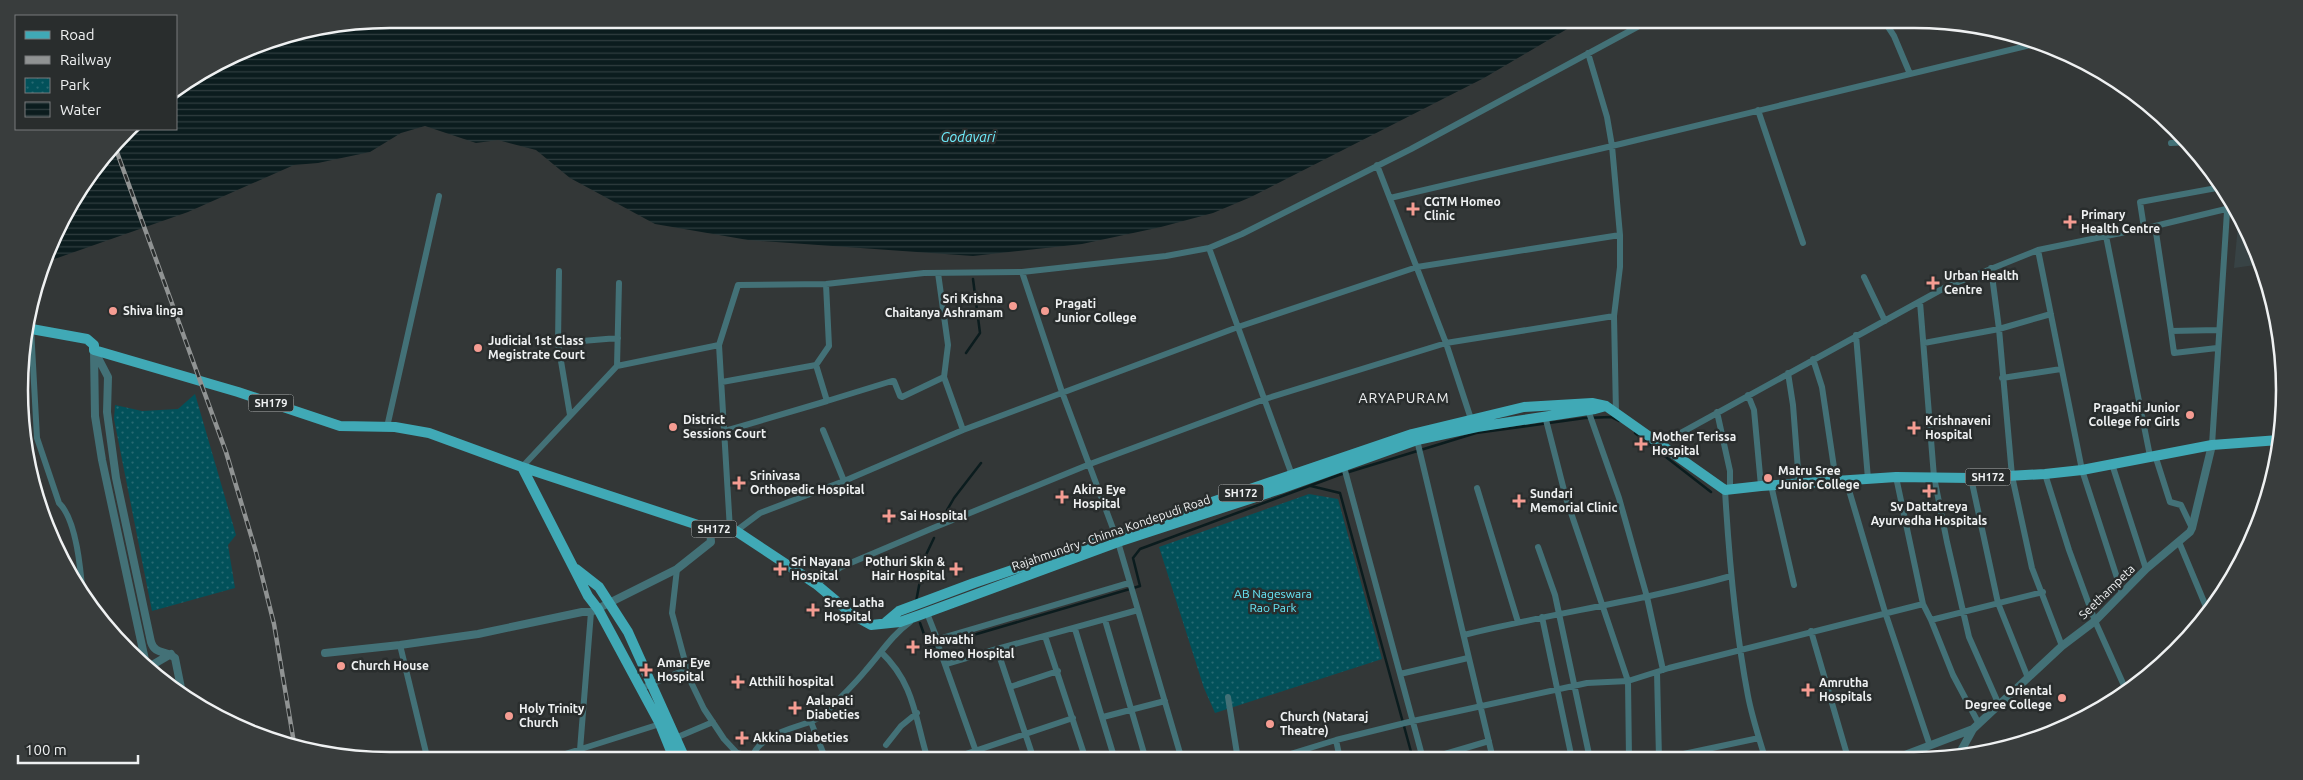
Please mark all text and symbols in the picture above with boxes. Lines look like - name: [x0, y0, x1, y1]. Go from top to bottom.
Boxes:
- legend: [15, 15, 178, 130]
- text: Road: [60, 26, 95, 43]
- text: Railway: [60, 51, 111, 68]
- text: Park: [60, 76, 90, 93]
- text: Water: [60, 101, 101, 118]
- water label: Godavari: [940, 129, 996, 145]
- place label: CGTM Homeo Clinic: [1424, 195, 1501, 222]
- marker: CGTM Homeo Clinic: [1406, 202, 1420, 216]
- place label: Primary Health Centre: [2081, 208, 2160, 235]
- marker: Primary Health Centre: [2063, 215, 2077, 229]
- place label: Urban Health Centre: [1944, 269, 2019, 296]
- marker: Urban Health Centre: [1926, 276, 1940, 290]
- place label: Sri Krishna Chaitanya Ashramam: [885, 292, 1003, 319]
- place label: Pragati Junior College: [1055, 297, 1137, 324]
- marker: Sri Krishna Chaitanya Ashramam: [1007, 300, 1019, 312]
- place label: Shiva linga: [123, 304, 183, 317]
- marker: Shiva linga: [107, 305, 119, 317]
- marker: Pragati Junior College: [1039, 305, 1051, 317]
- place label: Judicial 1st Class Megistrate Court: [488, 334, 585, 361]
- marker: Judicial 1st Class Megistrate Court: [472, 342, 484, 354]
- district label: ARYAPURAM: [1358, 390, 1450, 406]
- road number: SH179: [248, 394, 294, 412]
- place label: Pragathi Junior College for Girls: [2088, 401, 2180, 428]
- marker: Pragathi Junior College for Girls: [2184, 409, 2196, 421]
- place label: District Sessions Court: [683, 413, 766, 440]
- place label: Krishnaveni Hospital: [1925, 414, 1991, 441]
- marker: District Sessions Court: [667, 421, 679, 433]
- marker: Krishnaveni Hospital: [1907, 421, 1921, 435]
- place label: Mother Terissa Hospital: [1652, 430, 1736, 457]
- marker: Mother Terissa Hospital: [1634, 437, 1648, 451]
- place label: Matru Sree Junior College: [1778, 464, 1860, 491]
- road number: SH172: [1966, 468, 2010, 486]
- place label: Srinivasa Orthopedic Hospital: [750, 469, 865, 496]
- marker: Matru Sree Junior College: [1762, 472, 1774, 484]
- marker: Srinivasa Orthopedic Hospital: [732, 476, 746, 490]
- place label: Akira Eye Hospital: [1073, 483, 1126, 510]
- road number: SH172: [1218, 484, 1264, 502]
- marker: Sv Dattatreya Ayurvedha Hospitals: [1922, 484, 1936, 498]
- place label: Sundari Memorial Clinic: [1530, 487, 1617, 514]
- marker: Akira Eye Hospital: [1055, 490, 1069, 504]
- street label: Rajahmundry - Chinna Kondepudi Road: [1010, 492, 1212, 573]
- marker: Sundari Memorial Clinic: [1512, 494, 1526, 508]
- place label: Sv Dattatreya Ayurvedha Hospitals: [1871, 500, 1988, 527]
- marker: Sai Hospital: [882, 509, 896, 523]
- place label: Sai Hospital: [900, 509, 967, 522]
- road number: SH172: [692, 520, 736, 538]
- place label: Sri Nayana Hospital: [791, 555, 851, 582]
- place label: Pothuri Skin & Hair Hospital: [865, 555, 946, 582]
- marker: Sri Nayana Hospital: [773, 562, 787, 576]
- marker: Pothuri Skin & Hair Hospital: [949, 562, 963, 576]
- street label: Seethampeta: [2076, 562, 2137, 621]
- park label: AB Nageswara Rao Park: [1234, 587, 1312, 614]
- place label: Sree Latha Hospital: [824, 596, 884, 623]
- marker: Sree Latha Hospital: [806, 603, 820, 617]
- place label: Bhavathi Homeo Hospital: [924, 633, 1015, 660]
- marker: Bhavathi Homeo Hospital: [906, 640, 920, 654]
- place label: Amar Eye Hospital: [657, 656, 710, 683]
- place label: Church House: [351, 659, 429, 672]
- marker: Church House: [335, 660, 347, 672]
- marker: Amar Eye Hospital: [639, 663, 653, 677]
- marker: Atthili hospital: [731, 675, 745, 689]
- place label: Atthili hospital: [749, 675, 834, 688]
- place label: Amrutha Hospitals: [1819, 676, 1872, 703]
- marker: Amrutha Hospitals: [1801, 683, 1815, 697]
- place label: Oriental Degree College: [1965, 684, 2052, 711]
- marker: Oriental Degree College: [2056, 692, 2068, 704]
- place label: Aalapati Diabeties: [806, 694, 860, 721]
- marker: Aalapati Diabeties: [788, 701, 802, 715]
- place label: Holy Trinity Church: [519, 702, 585, 729]
- marker: Holy Trinity Church: [503, 710, 515, 722]
- place label: Church (Nataraj Theatre): [1280, 710, 1368, 738]
- marker: Church (Nataraj Theatre): [1264, 718, 1276, 730]
- marker: Akkina Diabeties: [735, 731, 749, 745]
- place label: Akkina Diabeties: [753, 731, 849, 744]
- scale bar: [18, 732, 138, 764]
- text: 100 m: [25, 741, 67, 758]

